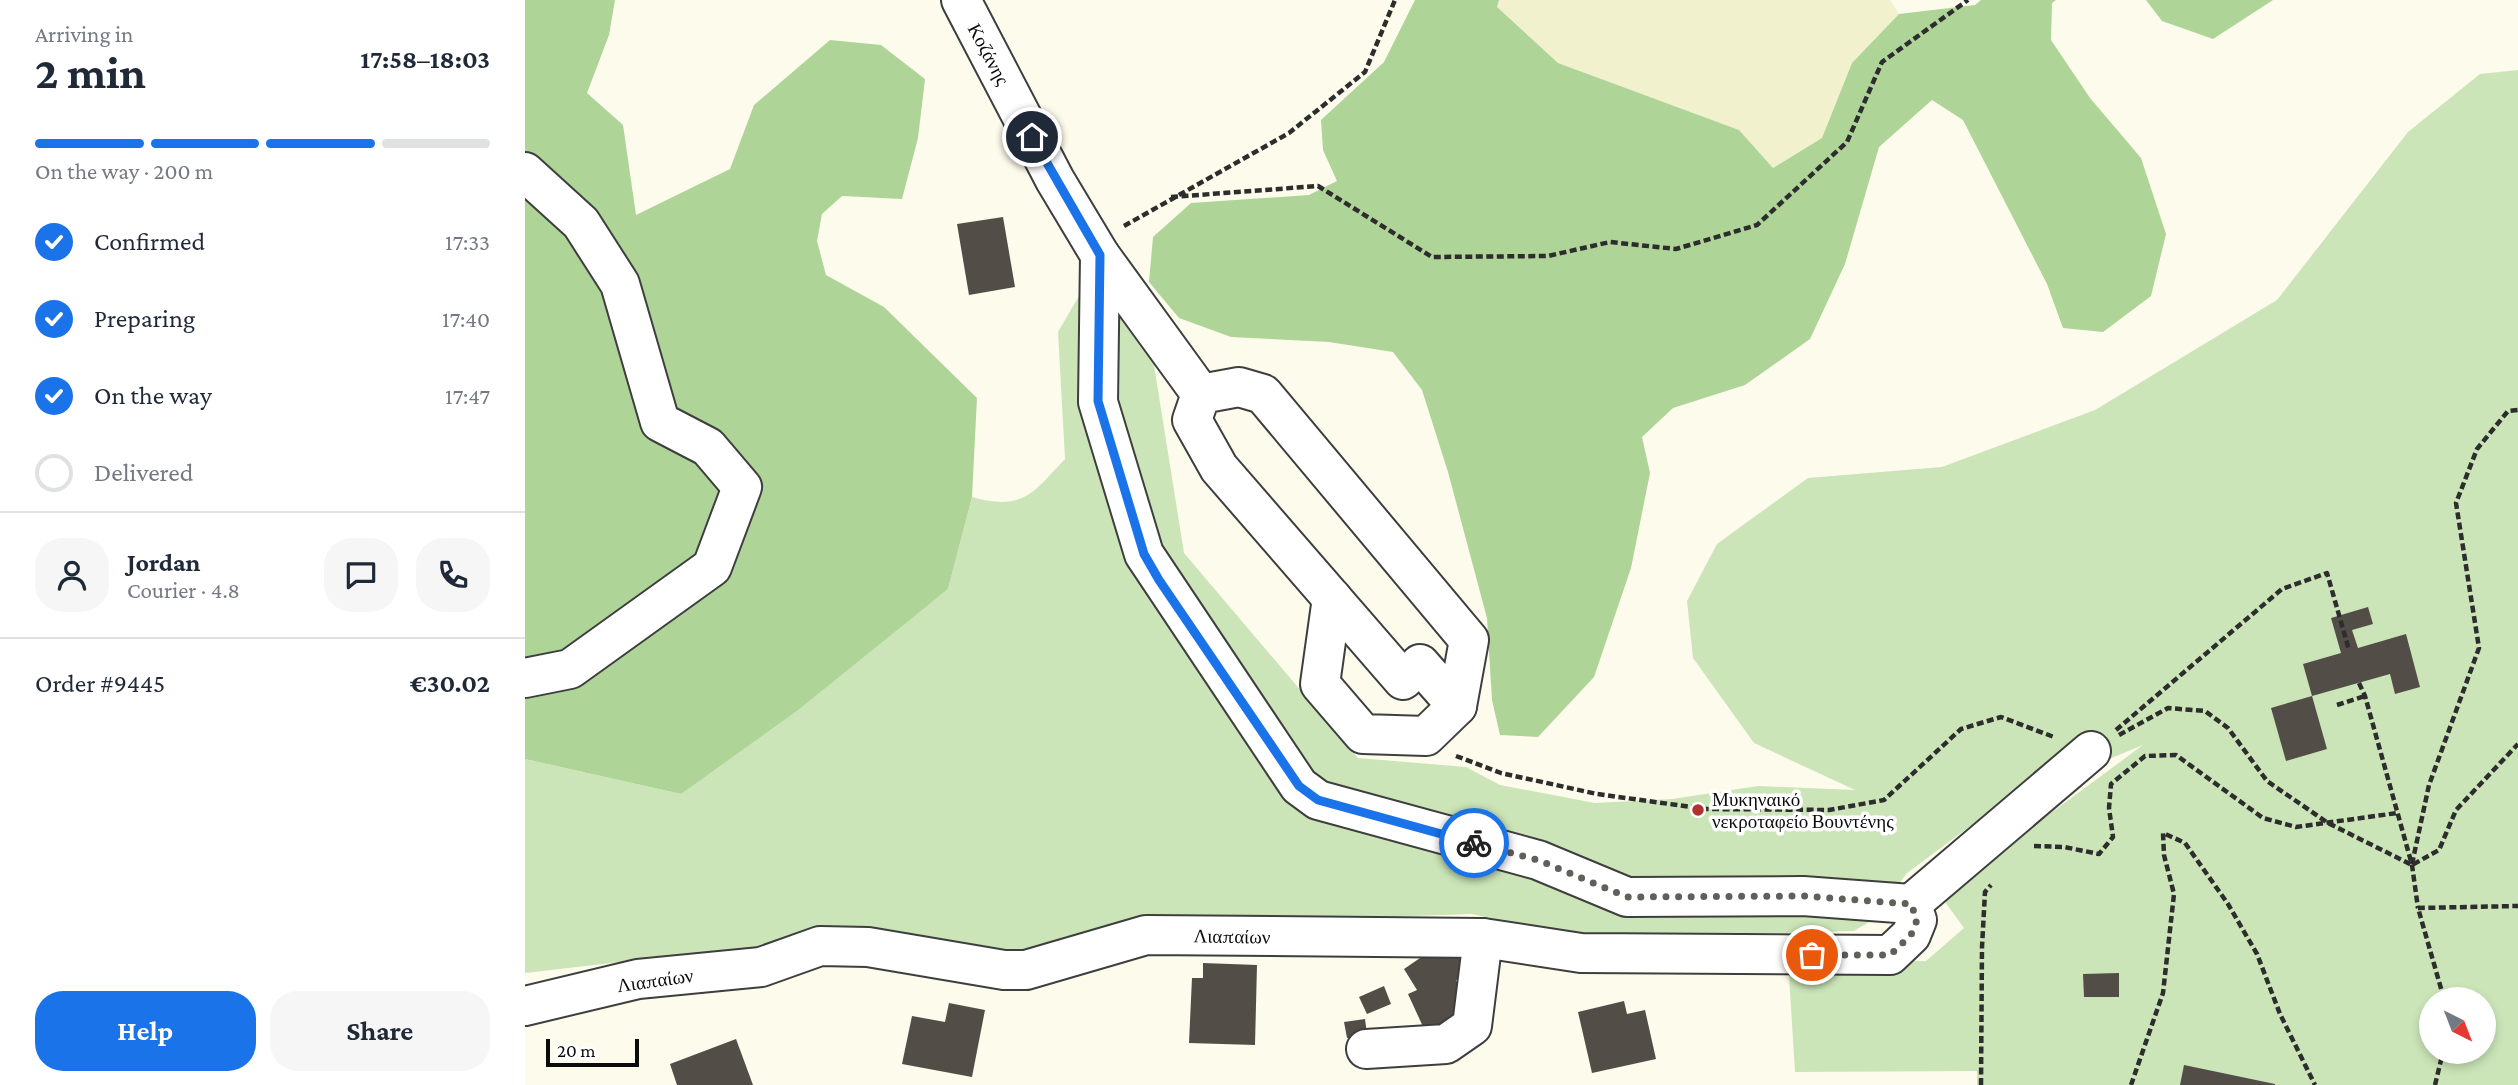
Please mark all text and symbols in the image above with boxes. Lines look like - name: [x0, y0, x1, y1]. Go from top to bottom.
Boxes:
- street label: Κοζάνης: [964, 20, 1014, 89]
- text: Arriving in: [35, 21, 133, 47]
- text: 17:58–18:03: [360, 45, 490, 74]
- text: 2 min: [35, 47, 146, 98]
- pin: [1002, 107, 1062, 167]
- icon: home: [1013, 118, 1051, 156]
- text: On the way · 200 m: [35, 158, 213, 184]
- icon: check: [35, 223, 73, 261]
- text: Confirmed: [94, 227, 205, 256]
- text: 17:33: [445, 229, 490, 255]
- icon: check: [35, 300, 73, 338]
- text: Preparing: [94, 304, 195, 333]
- text: 17:40: [442, 306, 490, 332]
- icon: check: [35, 377, 73, 415]
- text: On the way: [94, 381, 212, 410]
- text: 17:47: [445, 383, 490, 409]
- text: Delivered: [94, 458, 193, 487]
- button: person: [35, 538, 109, 612]
- button: chat: [324, 538, 398, 612]
- button: phone: [416, 538, 490, 612]
- text: Jordan: [127, 548, 201, 577]
- text: Courier · 4.8: [127, 577, 240, 603]
- text: Order #9445: [35, 669, 165, 698]
- text: €30.02: [410, 669, 490, 698]
- place label: Μυκηναικό νεκροταφείο Βουντένης: [1712, 789, 1894, 832]
- marker: Μυκηναικό νεκροταφείο Βουντένης: [1690, 802, 1706, 818]
- courier: [1439, 808, 1509, 878]
- icon: bike: [1455, 824, 1493, 862]
- street label: Λιαπαίων: [1193, 925, 1271, 948]
- pin: [1782, 925, 1842, 985]
- icon: bag: [1793, 936, 1831, 974]
- street label: Λιαπαίων: [616, 965, 695, 996]
- north arrow: [2419, 987, 2495, 1064]
- map controls: [2419, 987, 2496, 1064]
- button: Help: [35, 991, 256, 1071]
- button: Share: [270, 991, 490, 1071]
- scale bar: [546, 1036, 639, 1068]
- text: 20 m: [557, 1040, 596, 1061]

